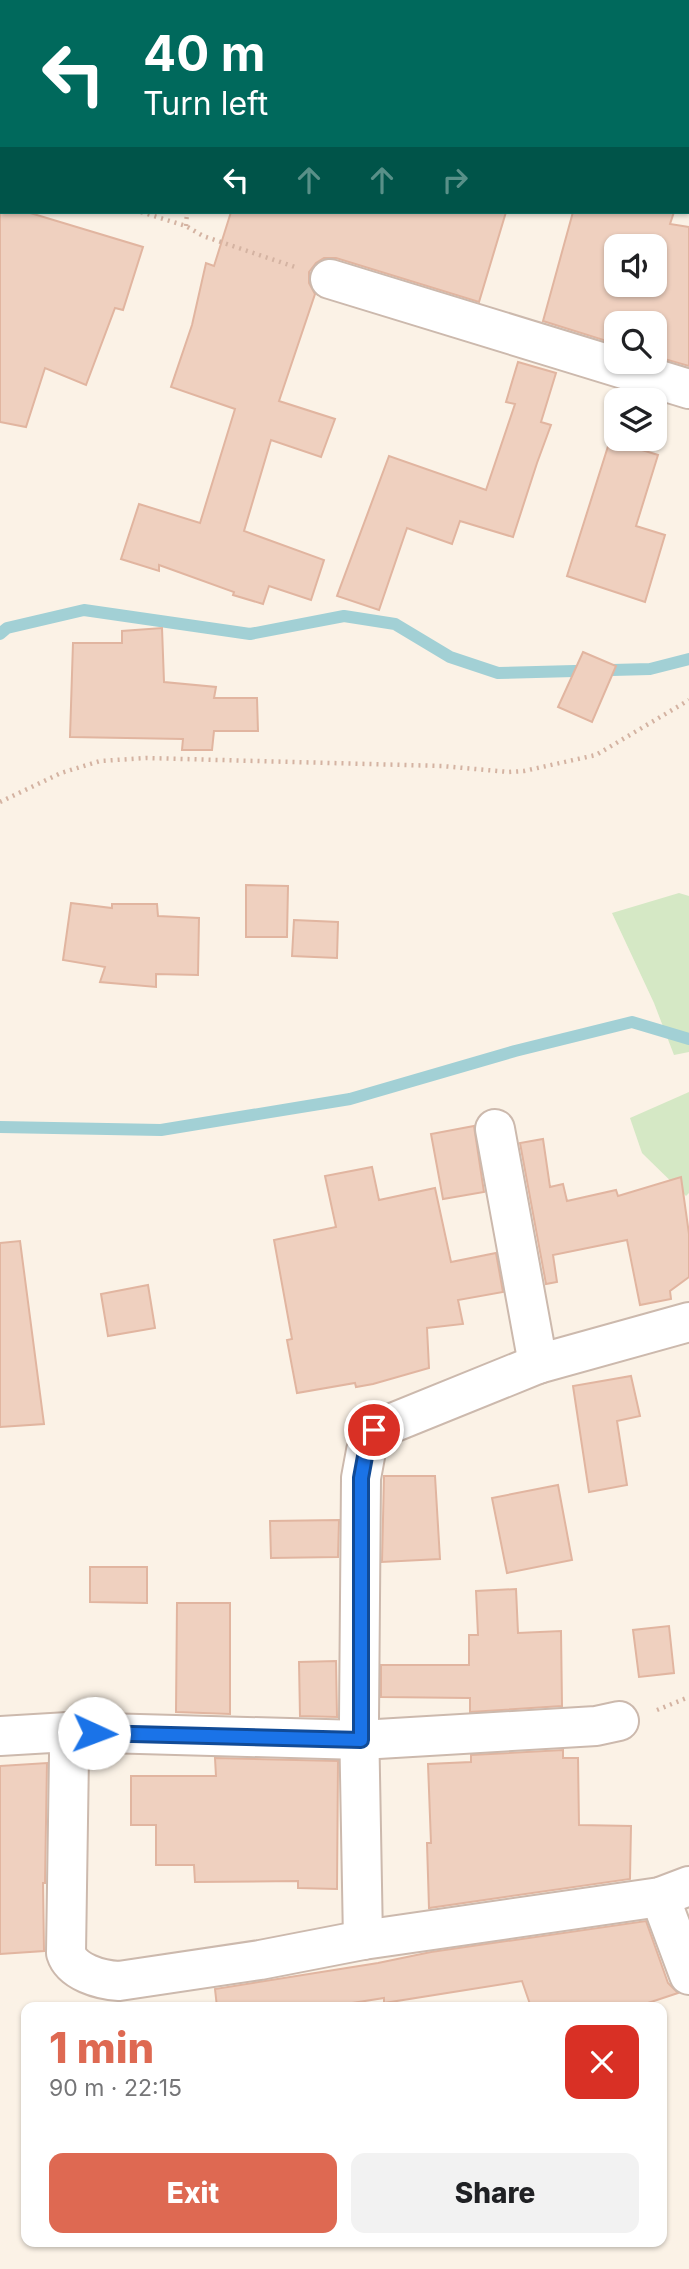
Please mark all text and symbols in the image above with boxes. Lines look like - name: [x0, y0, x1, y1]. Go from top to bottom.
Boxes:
- text: 40 m: [143, 24, 266, 83]
- icon: left: [28, 28, 119, 119]
- text: Turn left: [143, 84, 268, 123]
- icon: left: [217, 161, 255, 199]
- icon: ahead: [290, 161, 328, 199]
- icon: ahead: [363, 161, 401, 199]
- icon: right: [436, 161, 474, 199]
- map controls: [604, 234, 667, 451]
- button: sound: [604, 234, 667, 297]
- button: search: [604, 311, 667, 374]
- button: layers: [604, 388, 667, 451]
- pin: [344, 1400, 404, 1460]
- icon: arrive: [355, 1411, 393, 1449]
- position arrow: [57, 1696, 131, 1770]
- text: 1 min: [49, 2022, 154, 2073]
- button: close: [565, 2025, 639, 2099]
- text: 90 m · 22:15: [49, 2074, 182, 2102]
- button: Exit: [49, 2153, 337, 2233]
- button: Share: [351, 2153, 639, 2233]

